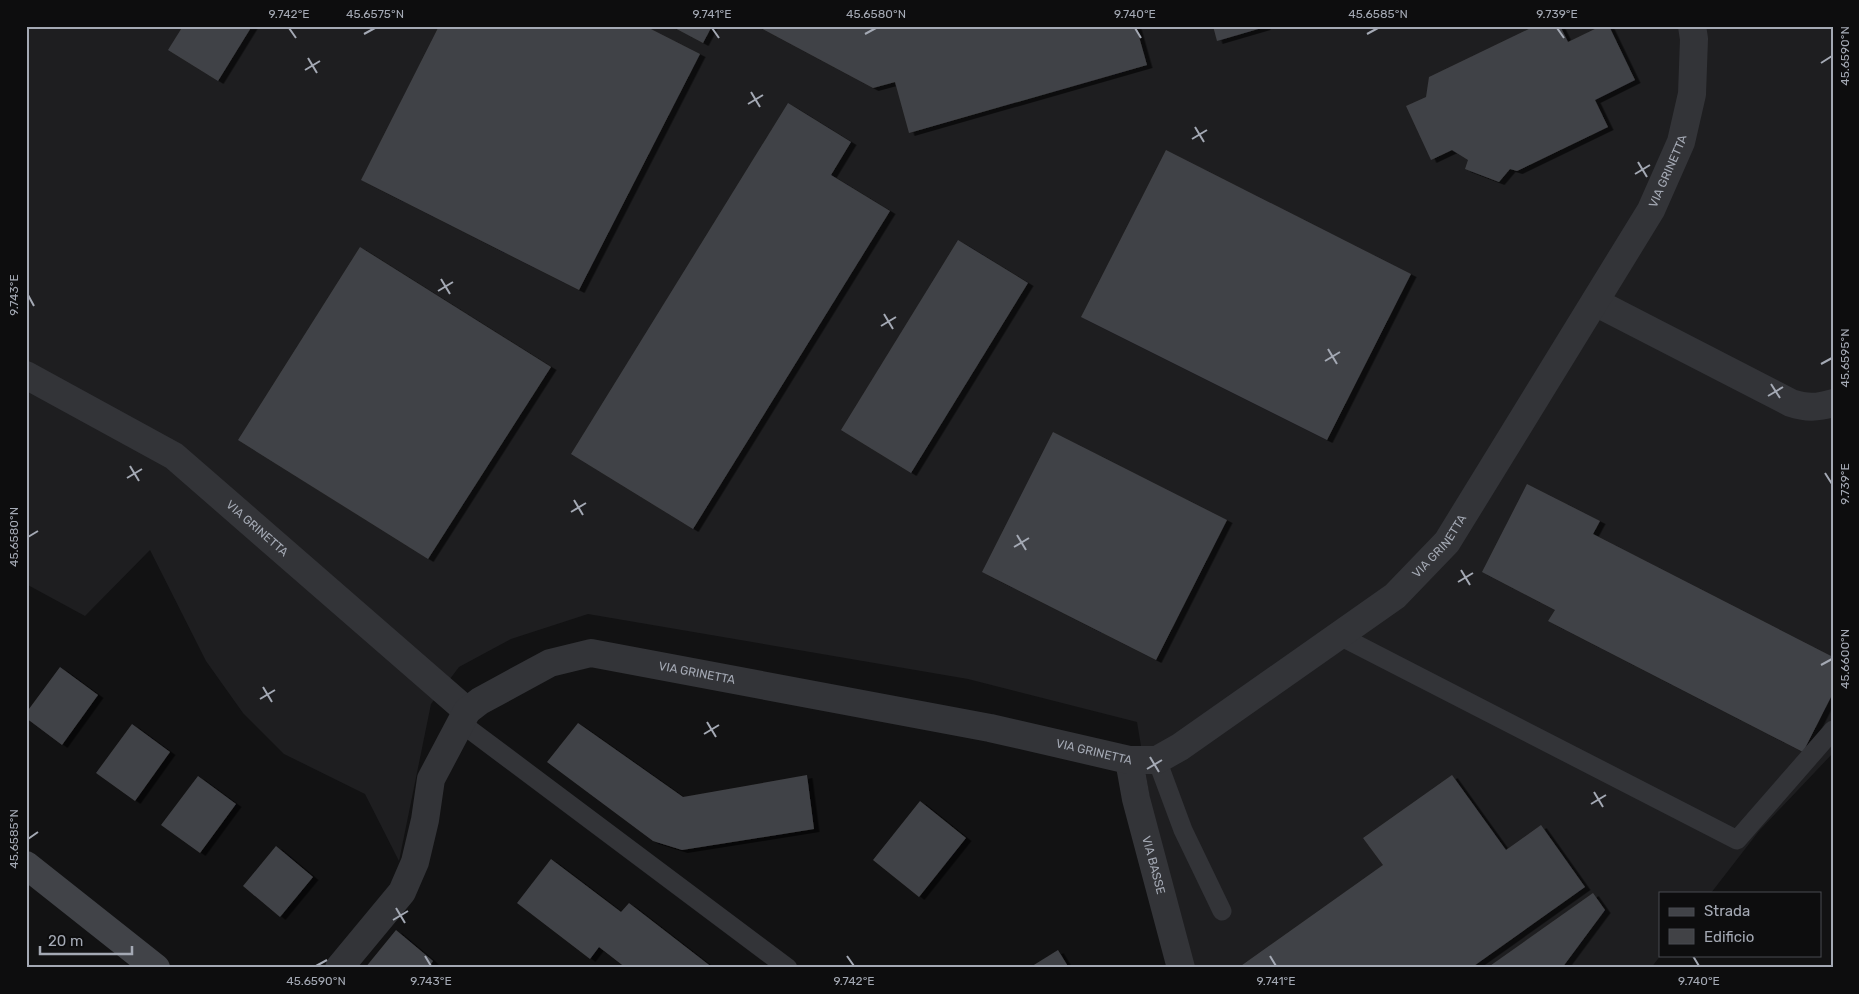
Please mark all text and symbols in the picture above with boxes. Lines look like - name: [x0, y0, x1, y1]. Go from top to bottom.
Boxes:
- text: 9.742°E: [268, 7, 310, 21]
- text: 45.6575°N: [346, 7, 404, 21]
- text: 9.741°E: [692, 7, 732, 21]
- text: 45.6580°N: [846, 7, 906, 21]
- text: 9.740°E: [1114, 7, 1156, 21]
- text: 45.6585°N: [1348, 7, 1408, 21]
- text: 9.739°E: [1536, 7, 1578, 21]
- text: 45.6590°N: [1838, 26, 1852, 86]
- street label: VIA GRINETTA: [1646, 134, 1689, 210]
- text: 9.743°E: [7, 274, 21, 316]
- text: 45.6595°N: [1838, 329, 1852, 387]
- text: 9.739°E: [1838, 463, 1852, 505]
- street label: VIA GRINETTA: [223, 498, 291, 559]
- text: 45.6580°N: [7, 507, 21, 567]
- street label: VIA GRINETTA: [1409, 512, 1469, 581]
- text: 45.6600°N: [1838, 629, 1852, 689]
- street label: VIA GRINETTA: [657, 659, 736, 687]
- street label: VIA GRINETTA: [1055, 736, 1134, 768]
- text: 45.6585°N: [7, 809, 21, 869]
- street label: VIA BASSE: [1139, 834, 1168, 896]
- legend: [1659, 892, 1822, 956]
- text: Strada: [1704, 902, 1750, 920]
- scale bar: [40, 924, 132, 956]
- text: Edificio: [1704, 928, 1754, 946]
- text: 20 m: [48, 932, 83, 950]
- text: 45.6590°N: [286, 974, 346, 988]
- text: 9.743°E: [410, 974, 452, 988]
- text: 9.742°E: [833, 974, 875, 988]
- text: 9.741°E: [1256, 974, 1296, 988]
- text: 9.740°E: [1678, 974, 1720, 988]

